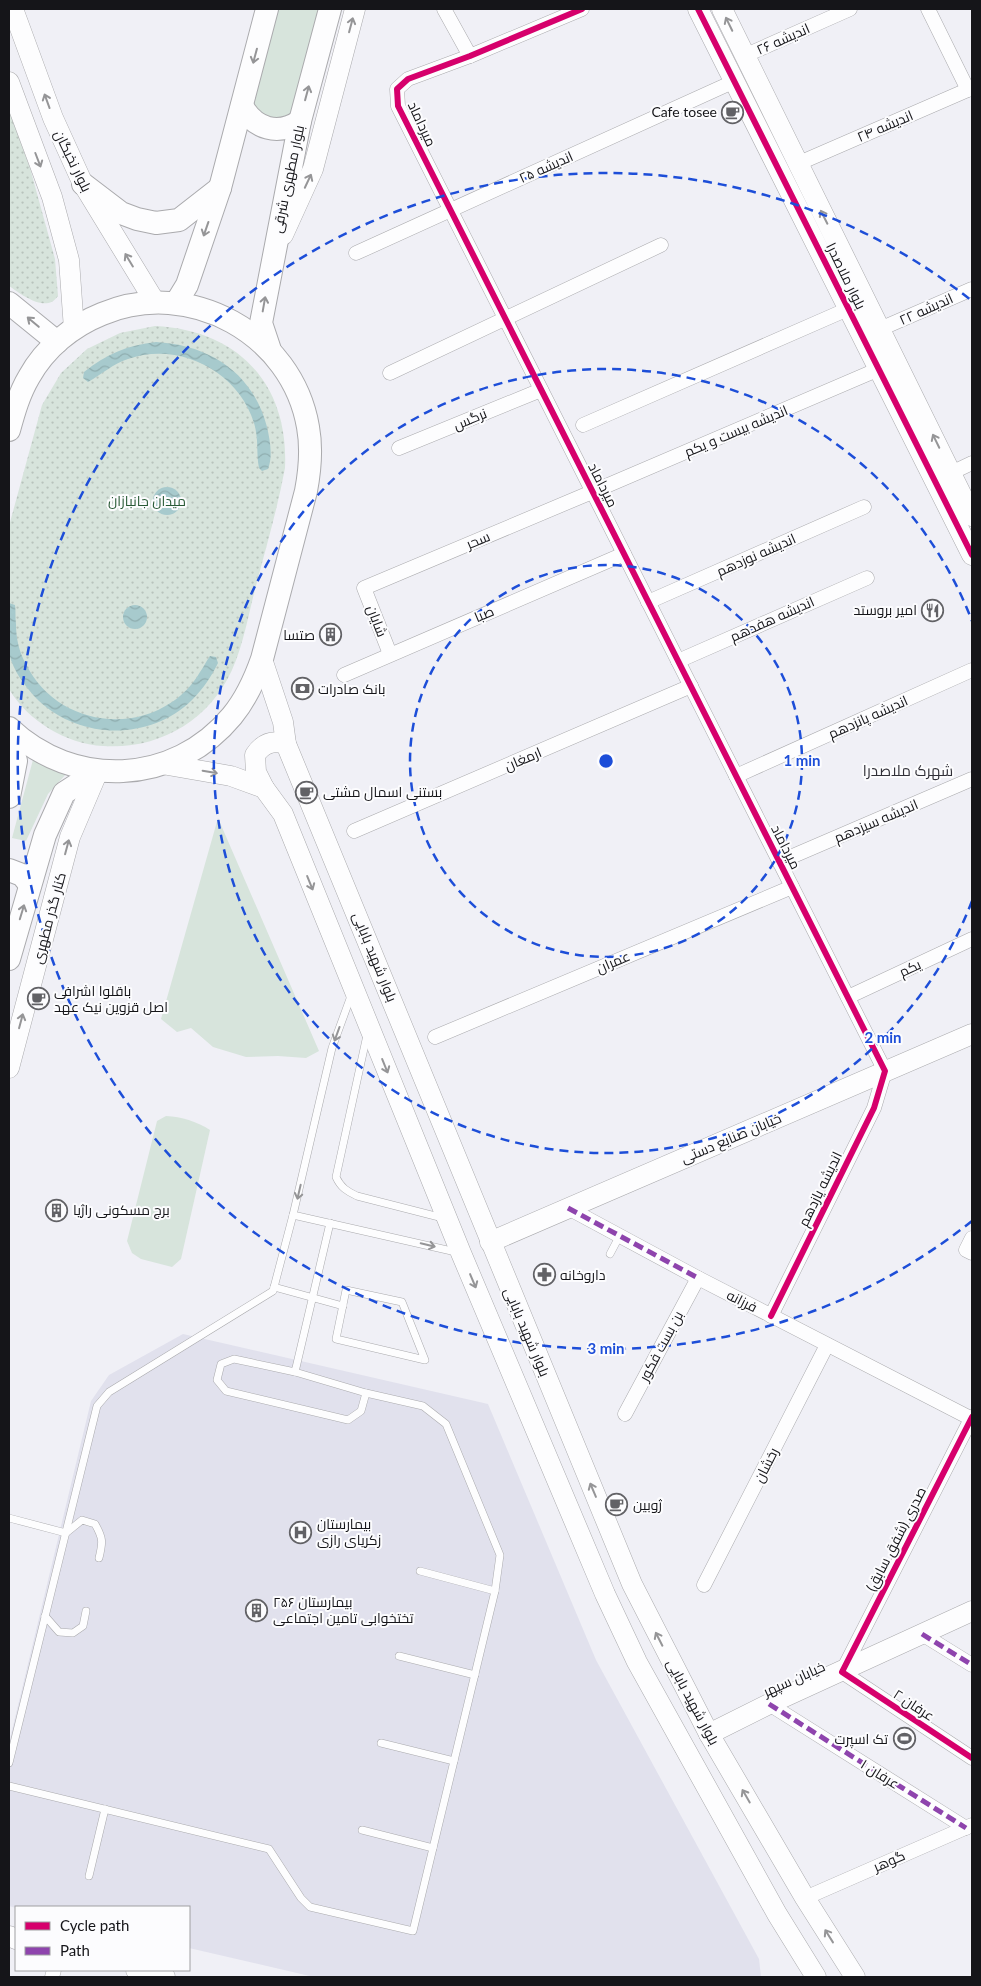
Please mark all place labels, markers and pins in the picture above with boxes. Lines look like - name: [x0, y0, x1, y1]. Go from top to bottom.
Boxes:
- cafe icon: Cafe tosee: [721, 100, 745, 124]
- place label: Cafe tosee: [651, 103, 717, 120]
- restaurant icon: امیر بروستد: [921, 598, 945, 622]
- place label: امیر بروستد: [854, 601, 917, 618]
- building icon: صتسا: [319, 623, 343, 647]
- place label: صتسا: [283, 626, 315, 643]
- bank icon: بانک صادرات: [290, 677, 314, 701]
- place label: بانک صادرات: [318, 680, 386, 697]
- centre of rings: [597, 752, 615, 770]
- cafe icon: بستنی اسمال مشتی: [295, 780, 319, 804]
- place label: بستنی اسمال مشتی: [323, 783, 442, 801]
- place label: باقلوا اشرافی اصل قزوین نیک عهد: [54, 982, 168, 1015]
- cafe icon: باقلوا اشرافی اصل قزوین نیک عهد: [26, 987, 50, 1011]
- building icon: برج مسکونی راژیا: [45, 1198, 69, 1222]
- place label: برج مسکونی راژیا: [73, 1201, 170, 1219]
- pharmacy icon: داروخانه: [532, 1263, 556, 1287]
- place label: داروخانه: [560, 1266, 606, 1283]
- cafe icon: ژوبین: [605, 1493, 629, 1517]
- place label: ژوبین: [633, 1496, 662, 1513]
- place label: بیمارستان زکریای رازی: [317, 1515, 381, 1548]
- hospital icon: بیمارستان زکریای رازی: [289, 1520, 313, 1544]
- place label: بیمارستان ۲۵۶ تختخوابی تامین اجتماعی: [273, 1593, 414, 1626]
- building icon: بیمارستان ۲۵۶ تختخوابی تامین اجتماعی: [245, 1598, 269, 1622]
- sports icon: تک اسپرت: [892, 1727, 916, 1751]
- place label: تک اسپرت: [835, 1730, 888, 1749]

